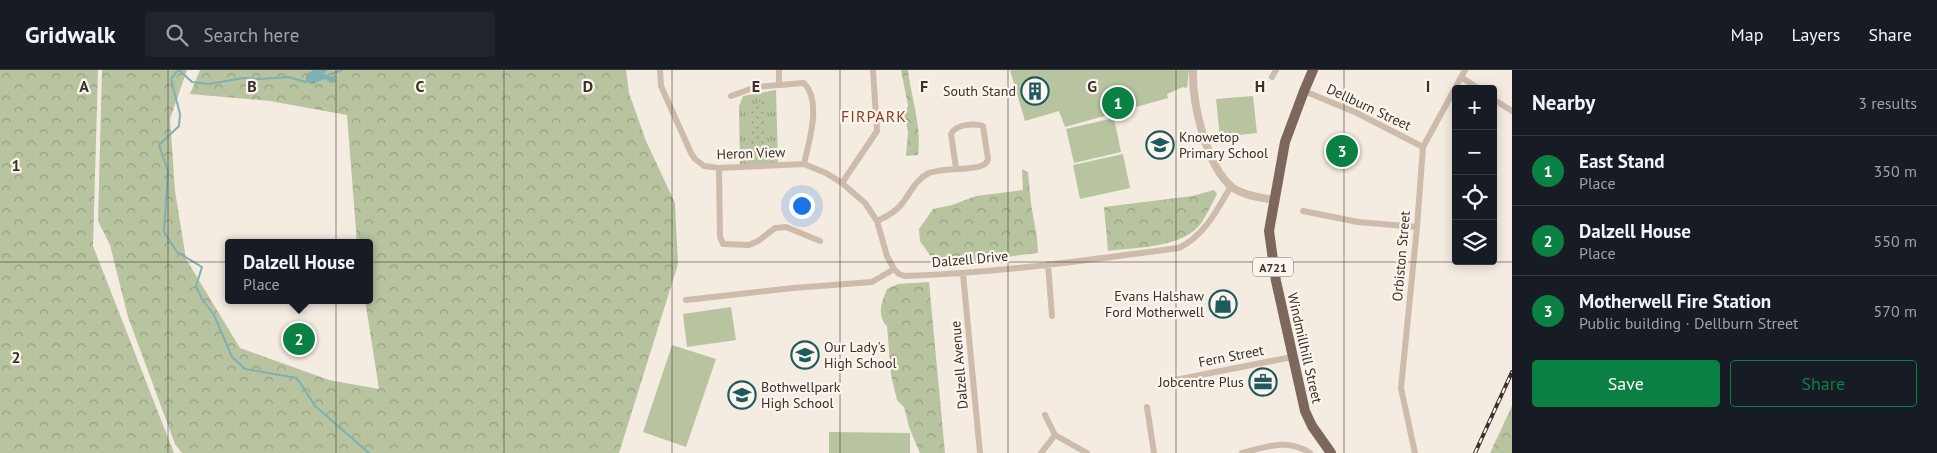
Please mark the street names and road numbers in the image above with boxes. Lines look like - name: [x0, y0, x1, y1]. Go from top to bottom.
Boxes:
- street label: Dellburn Street: [1324, 80, 1414, 135]
- street label: Heron View: [716, 143, 786, 163]
- street label: Orbiston Street: [1388, 210, 1414, 302]
- street label: Dalzell Drive: [931, 247, 1009, 271]
- road number: A721: [1253, 258, 1293, 276]
- street label: Windmillhill Street: [1284, 291, 1327, 405]
- street label: Dalzell Avenue: [946, 320, 972, 410]
- street label: Fern Street: [1197, 341, 1265, 371]

